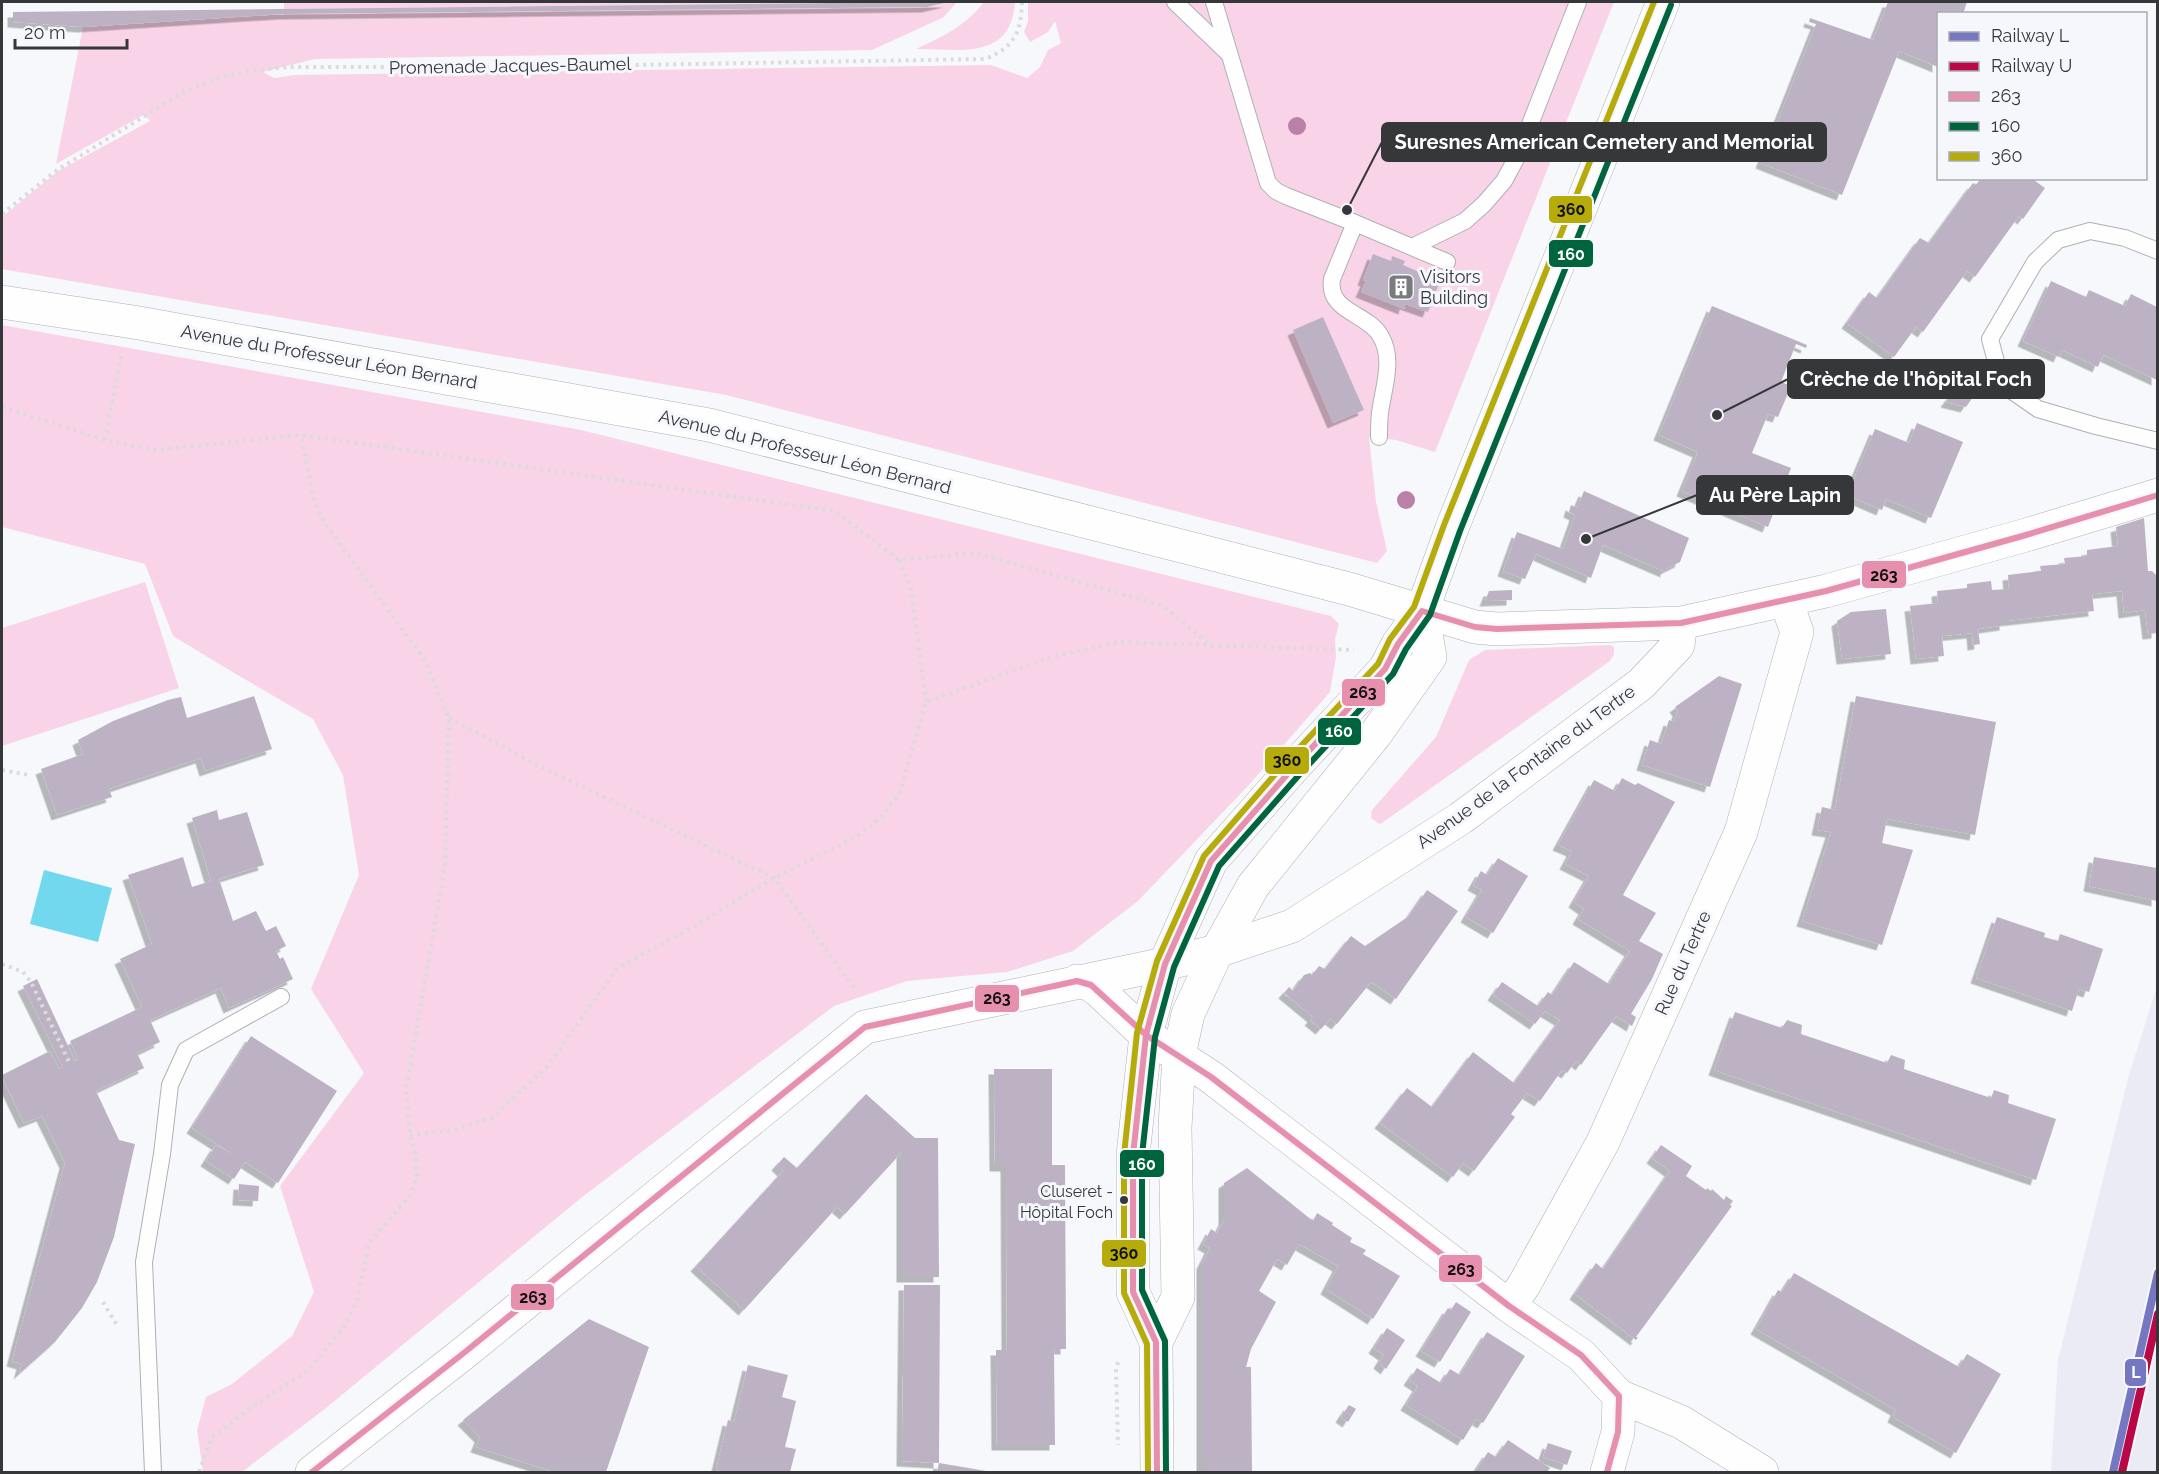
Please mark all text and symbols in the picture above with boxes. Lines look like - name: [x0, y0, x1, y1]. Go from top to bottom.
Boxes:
- scale bar: [15, 12, 128, 50]
- legend: [1937, 12, 2147, 180]
- text: 20 m: [24, 22, 66, 43]
- text: Railway L: [1991, 25, 2070, 46]
- street label: Promenade Jacques-Baumel: [389, 53, 631, 78]
- text: Railway U: [1991, 55, 2072, 76]
- text: 263: [1991, 85, 2021, 106]
- text: 160: [1991, 115, 2021, 136]
- callout: Suresnes American Cemetery and Memorial: [1382, 123, 1826, 161]
- text: Suresnes American Cemetery and Memorial: [1394, 130, 1814, 154]
- text: 360: [1991, 145, 2022, 166]
- line badge: 360: [1548, 195, 1593, 224]
- text: 360: [1557, 200, 1585, 219]
- line badge: 160: [1548, 239, 1594, 268]
- text: 160: [1557, 245, 1585, 264]
- place label: Visitors Building: [1420, 266, 1488, 308]
- building icon: Visitors Building: [1386, 272, 1416, 302]
- street label: Avenue du Professeur Léon Bernard: [179, 320, 479, 393]
- callout: Crèche de l'hôpital Foch: [1788, 360, 2044, 398]
- text: Crèche de l'hôpital Foch: [1800, 367, 2032, 391]
- street label: Avenue du Professeur Léon Bernard: [657, 405, 953, 498]
- callout: Au Père Lapin: [1697, 476, 1853, 514]
- text: Au Père Lapin: [1709, 483, 1841, 507]
- line badge: 263: [1861, 560, 1907, 589]
- text: 263: [1870, 566, 1898, 585]
- line badge: 263: [1341, 678, 1386, 707]
- street label: Avenue de la Fontaine du Tertre: [1413, 680, 1639, 853]
- text: 263: [1349, 683, 1377, 702]
- line badge: 160: [1317, 717, 1362, 746]
- text: 160: [1325, 722, 1353, 741]
- line badge: 360: [1264, 746, 1310, 775]
- text: 360: [1273, 751, 1301, 770]
- street label: Rue du Tertre: [1650, 907, 1715, 1018]
- line badge: 263: [974, 984, 1020, 1013]
- text: 263: [983, 989, 1011, 1008]
- line badge: 160: [1119, 1149, 1165, 1178]
- text: 160: [1128, 1155, 1156, 1174]
- place label: Cluseret - Hôpital Foch: [1020, 1182, 1113, 1222]
- marker: Cluseret - Hôpital Foch: [1118, 1194, 1130, 1206]
- line badge: 360: [1101, 1239, 1147, 1268]
- text: 360: [1110, 1244, 1138, 1263]
- line badge: 263: [1438, 1254, 1483, 1283]
- text: 263: [1447, 1260, 1475, 1279]
- line badge: 263: [510, 1283, 555, 1311]
- text: 263: [519, 1288, 547, 1307]
- line badge: L: [2124, 1358, 2147, 1387]
- text: L: [2131, 1363, 2141, 1382]

